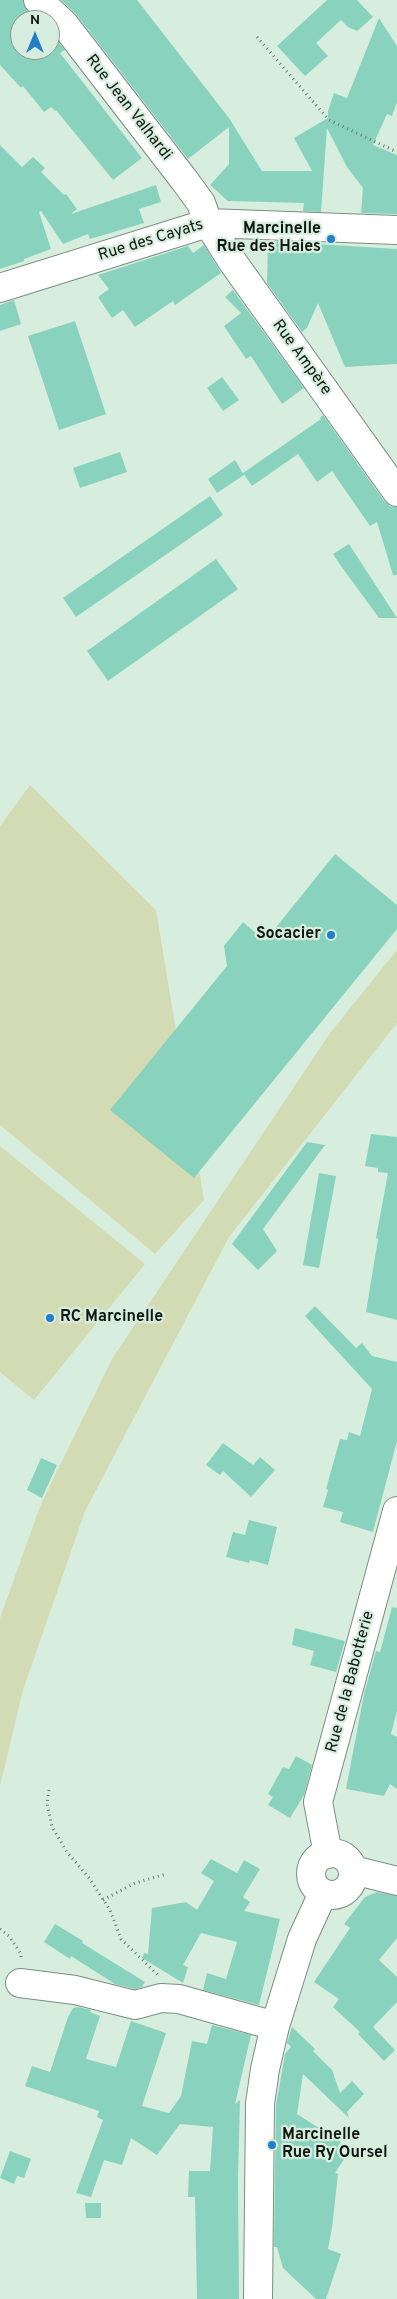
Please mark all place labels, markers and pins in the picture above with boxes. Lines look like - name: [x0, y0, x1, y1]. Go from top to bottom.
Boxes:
- place label: Marcinelle Rue des Haies: [216, 220, 321, 258]
- marker: Marcinelle Rue des Haies: [325, 233, 337, 245]
- place label: Socacier: [256, 925, 321, 945]
- marker: Socacier: [325, 929, 337, 941]
- place label: RC Marcinelle: [60, 1308, 163, 1328]
- marker: RC Marcinelle: [44, 1312, 56, 1324]
- place label: Marcinelle Rue Ry Oursel: [282, 2126, 388, 2164]
- marker: Marcinelle Rue Ry Oursel: [266, 2139, 278, 2151]

